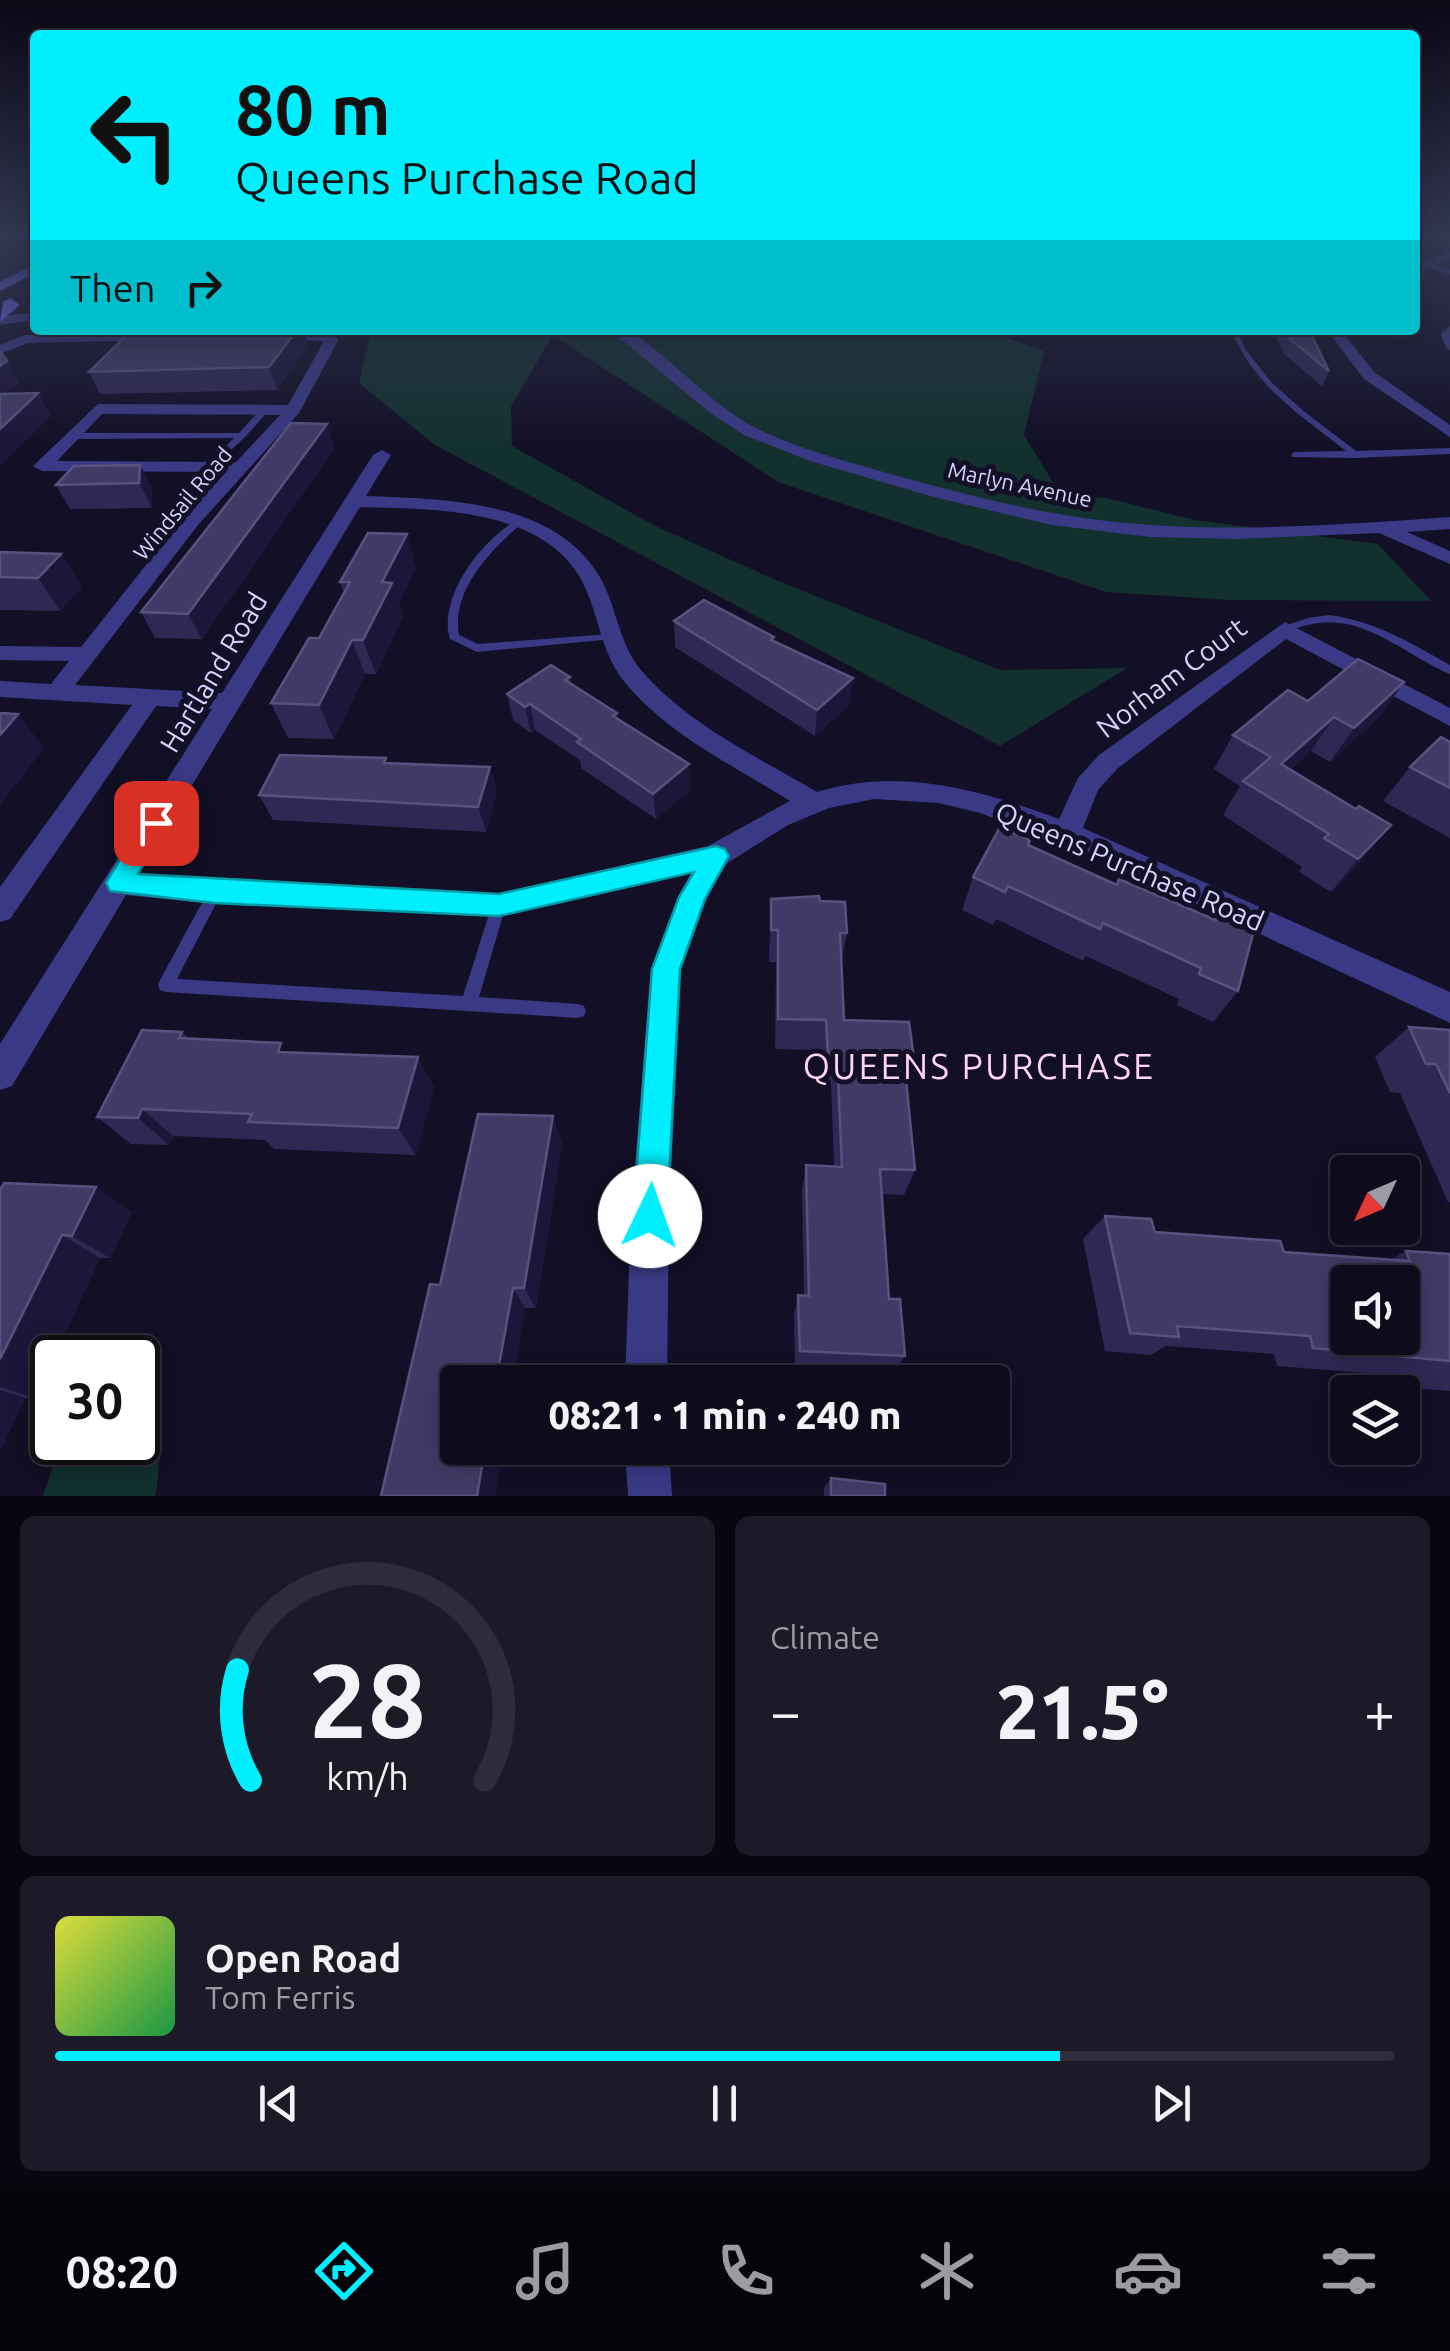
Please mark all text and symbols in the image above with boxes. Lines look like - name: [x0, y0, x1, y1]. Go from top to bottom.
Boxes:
- icon: left: [70, 70, 200, 200]
- text: 80 m: [235, 70, 391, 148]
- text: Queens Purchase Road: [235, 152, 699, 203]
- icon: right: [176, 260, 231, 315]
- text: Then: [70, 267, 156, 309]
- street label: Windsail Road: [128, 442, 236, 564]
- street label: Marlyn Avenue: [946, 457, 1094, 511]
- street label: Hartland Road: [153, 587, 273, 757]
- street label: Norham Court: [1090, 611, 1252, 743]
- pin: [114, 781, 199, 866]
- street label: Queens Purchase Road: [991, 795, 1269, 937]
- icon: arrive: [129, 796, 184, 851]
- district label: QUEENS PURCHASE: [803, 1046, 1155, 1086]
- north arrow: [1330, 1155, 1420, 1245]
- map controls: [1330, 1155, 1420, 1465]
- position arrow: [598, 1164, 702, 1268]
- button: sound: [1330, 1265, 1420, 1355]
- speed limit sign: 30: [30, 1335, 160, 1465]
- button: layers: [1330, 1375, 1420, 1465]
- text: 08:21 · 1 min · 240 m: [548, 1394, 902, 1436]
- text: Climate: [770, 1619, 880, 1655]
- text: 28: [309, 1641, 426, 1758]
- text: 21.5°: [996, 1669, 1169, 1753]
- text: −: [770, 1681, 801, 1742]
- text: +: [1364, 1681, 1395, 1742]
- text: km/h: [326, 1757, 409, 1797]
- text: Open Road: [205, 1937, 401, 1979]
- text: Tom Ferris: [205, 1979, 355, 2015]
- icon: previous: [251, 2076, 306, 2131]
- icon: pause: [697, 2076, 752, 2131]
- icon: next: [1144, 2076, 1199, 2131]
- icon: directions: [309, 2236, 379, 2306]
- icon: music: [510, 2236, 580, 2306]
- icon: phone: [711, 2236, 781, 2306]
- icon: climate: [912, 2236, 982, 2306]
- icon: car: [1113, 2236, 1183, 2306]
- icon: filters: [1314, 2236, 1384, 2306]
- text: 08:20: [66, 2246, 178, 2297]

